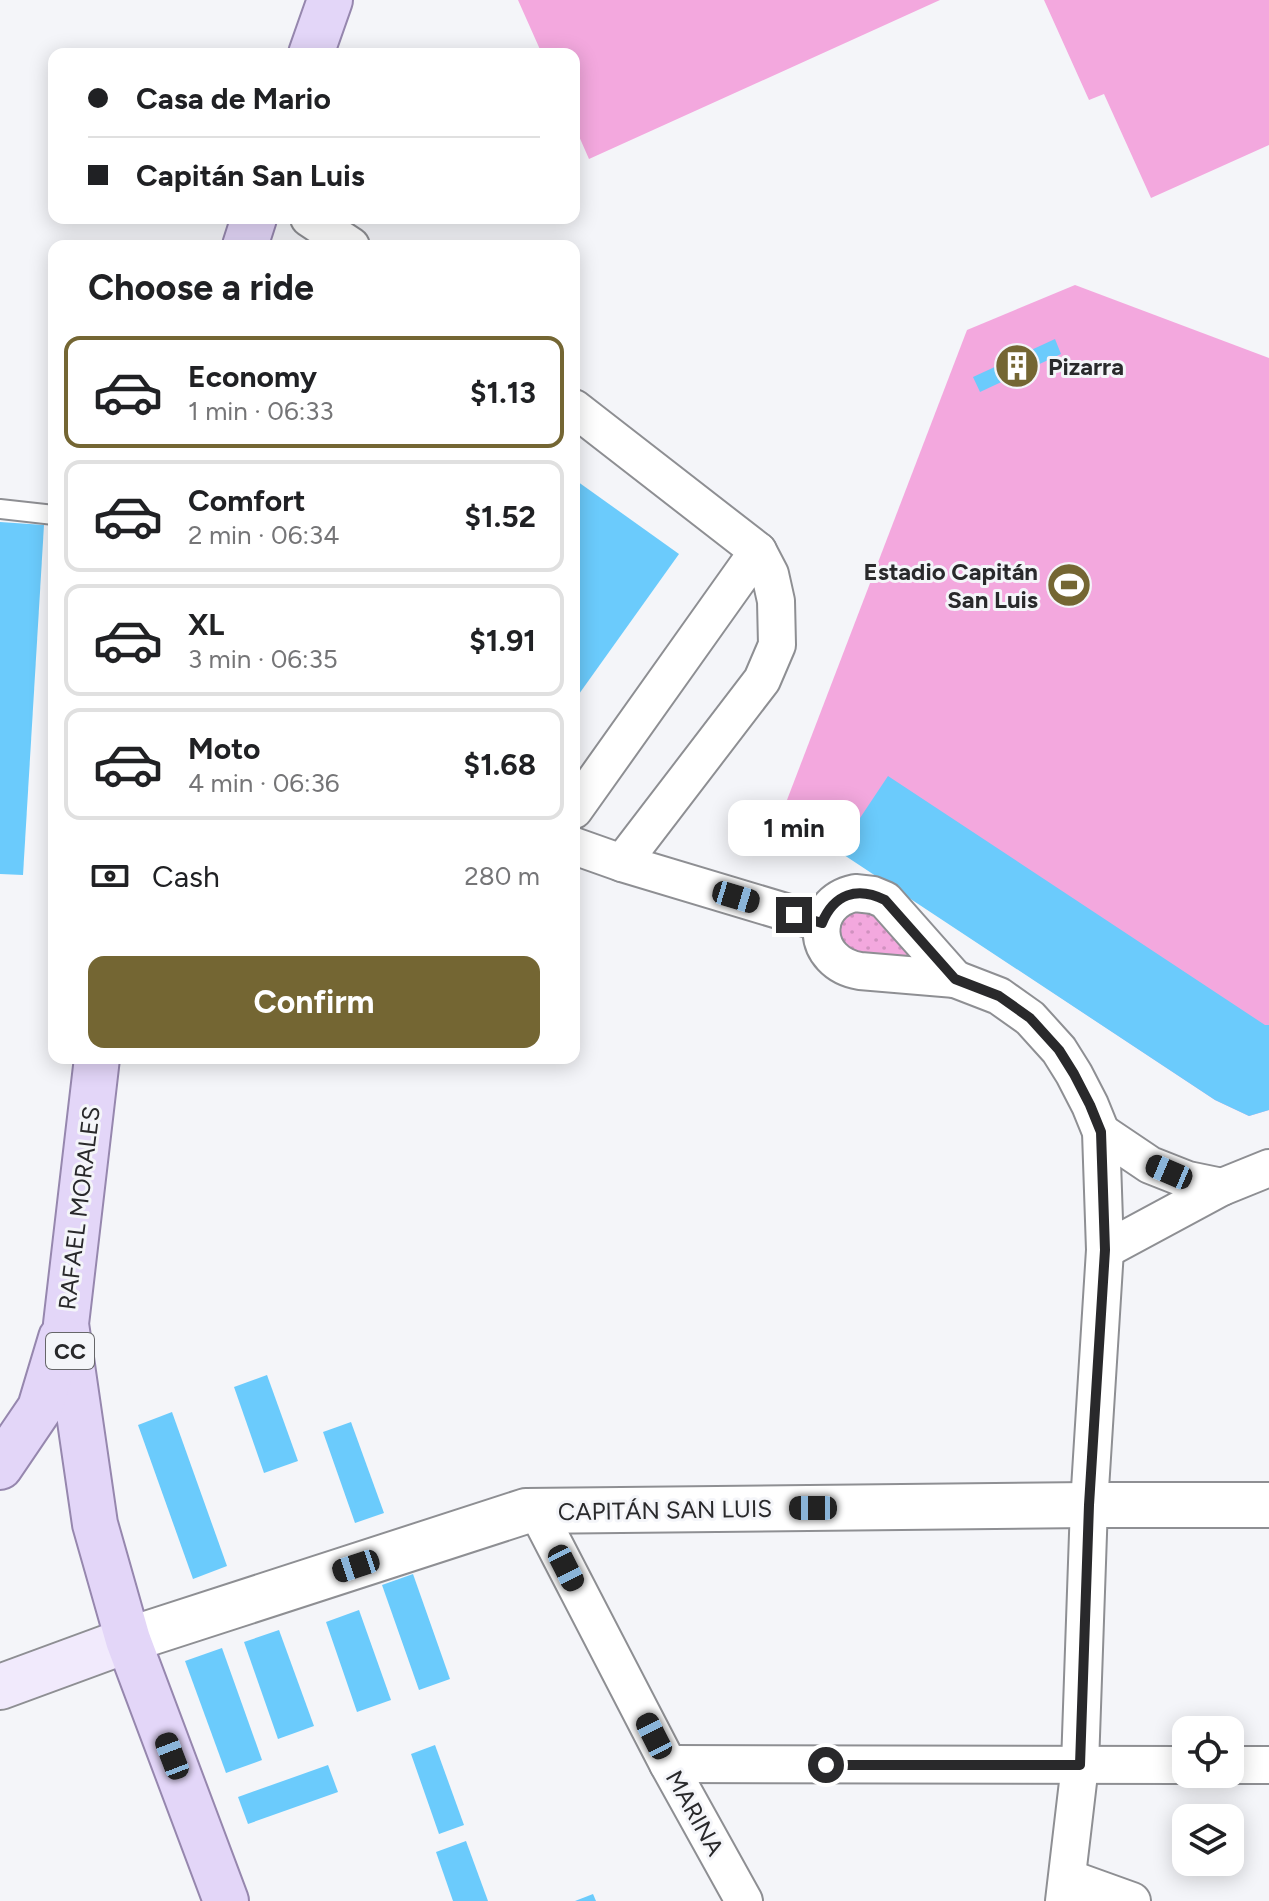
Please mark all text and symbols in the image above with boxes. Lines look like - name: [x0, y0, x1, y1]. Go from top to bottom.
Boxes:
- text: Casa de Mario: [136, 80, 331, 117]
- text: Capitán San Luis: [136, 157, 365, 194]
- text: Choose a ride: [88, 266, 314, 309]
- building icon: Pizarra: [993, 342, 1041, 390]
- place label: Pizarra: [1048, 352, 1124, 381]
- icon: car: [92, 356, 164, 428]
- text: Economy: [188, 358, 317, 395]
- text: $1.13: [470, 374, 536, 411]
- text: 1 min · 06:33: [188, 395, 334, 427]
- icon: car: [92, 480, 164, 552]
- text: Comfort: [188, 482, 306, 519]
- text: $1.52: [464, 498, 536, 535]
- text: 2 min · 06:34: [188, 519, 339, 551]
- place label: Estadio Capitán San Luis: [864, 557, 1038, 614]
- sports icon: Estadio Capitán San Luis: [1045, 561, 1093, 609]
- icon: car: [92, 604, 164, 676]
- text: XL: [188, 606, 224, 643]
- text: $1.91: [469, 622, 536, 659]
- text: 3 min · 06:35: [188, 643, 338, 675]
- icon: car: [92, 728, 164, 800]
- text: Moto: [188, 730, 260, 767]
- text: $1.68: [464, 746, 536, 783]
- text: 4 min · 06:36: [188, 767, 340, 799]
- callout: 1 min: [728, 799, 860, 855]
- text: 1 min: [763, 812, 825, 844]
- icon: cash: [88, 854, 132, 898]
- text: Cash: [152, 858, 220, 895]
- text: 280 m: [464, 860, 540, 892]
- car: [710, 879, 762, 915]
- route end: [776, 897, 812, 933]
- button: Confirm: [88, 956, 540, 1048]
- street label: RAFAEL MORALES: [52, 1105, 106, 1311]
- car: [1142, 1152, 1196, 1192]
- road number: CC: [46, 1333, 94, 1369]
- street label: CAPITÁN SAN LUIS: [558, 1494, 772, 1526]
- car: [789, 1496, 837, 1520]
- car: [544, 1541, 588, 1595]
- car: [329, 1547, 383, 1585]
- car: [632, 1709, 676, 1763]
- map controls: [1172, 1716, 1244, 1876]
- button: locate: [1172, 1716, 1244, 1788]
- car: [152, 1729, 192, 1783]
- route start: [808, 1747, 844, 1783]
- street label: MARINA: [660, 1765, 731, 1861]
- button: layers: [1172, 1804, 1244, 1876]

